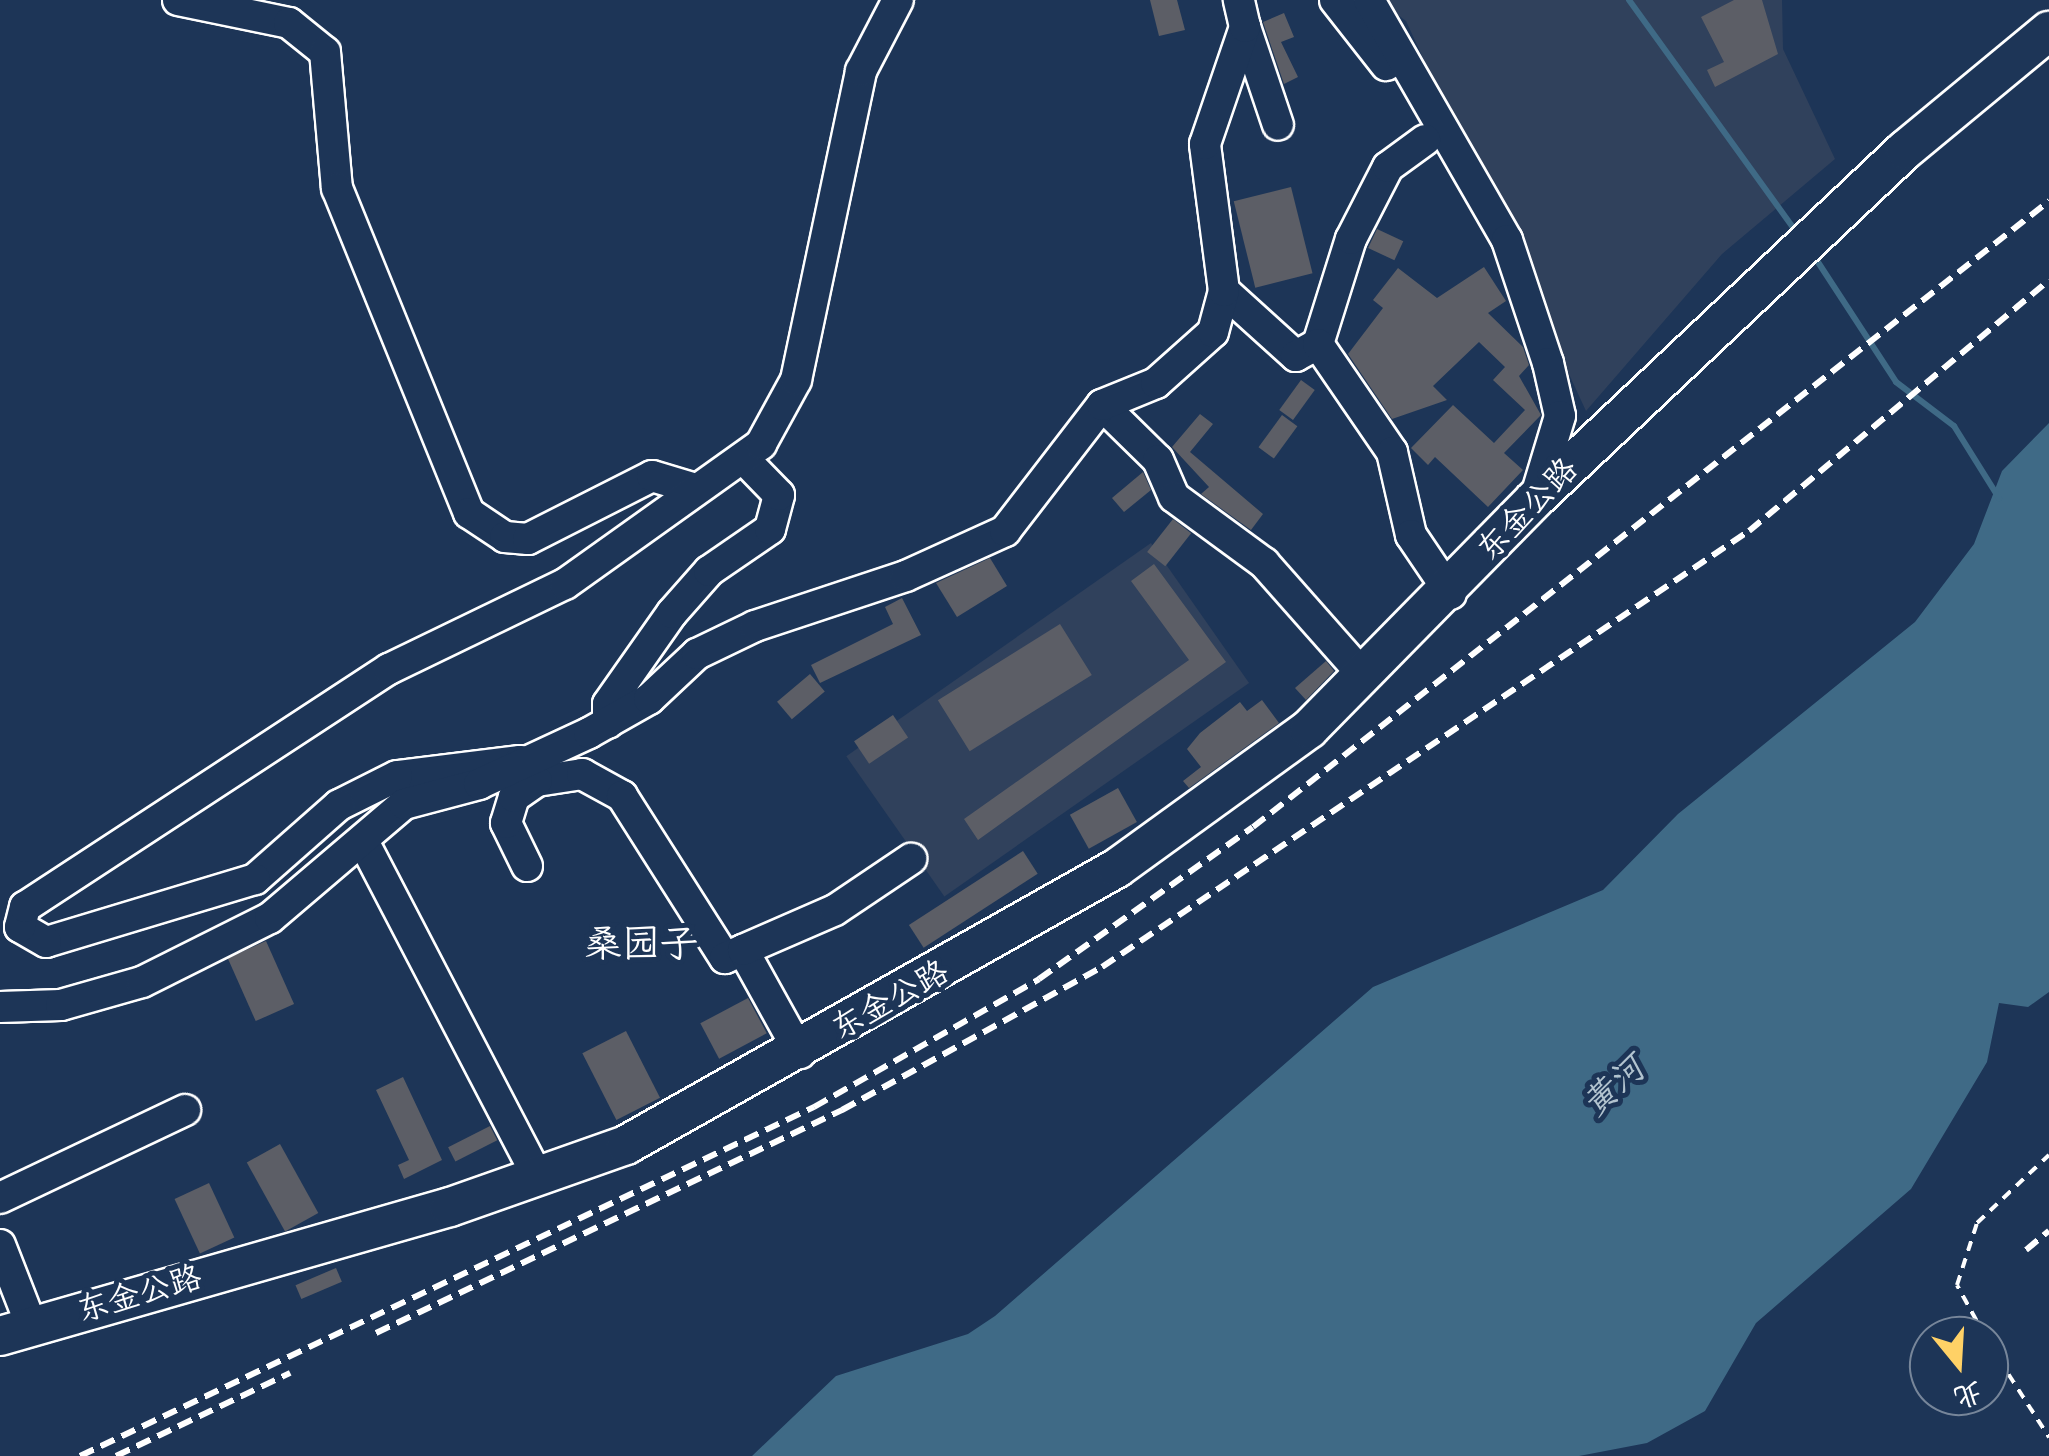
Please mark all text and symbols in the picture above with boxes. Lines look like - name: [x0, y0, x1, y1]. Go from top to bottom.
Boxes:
- street label: 东金公路: [1471, 452, 1587, 570]
- district label: 桑园子: [584, 924, 698, 970]
- street label: 东金公路: [826, 954, 956, 1050]
- water label: 黄河: [1575, 1049, 1655, 1127]
- street label: 东金公路: [73, 1260, 207, 1332]
- north arrow: [1909, 1316, 2009, 1416]
- text: 北: [1948, 1367, 1988, 1419]

